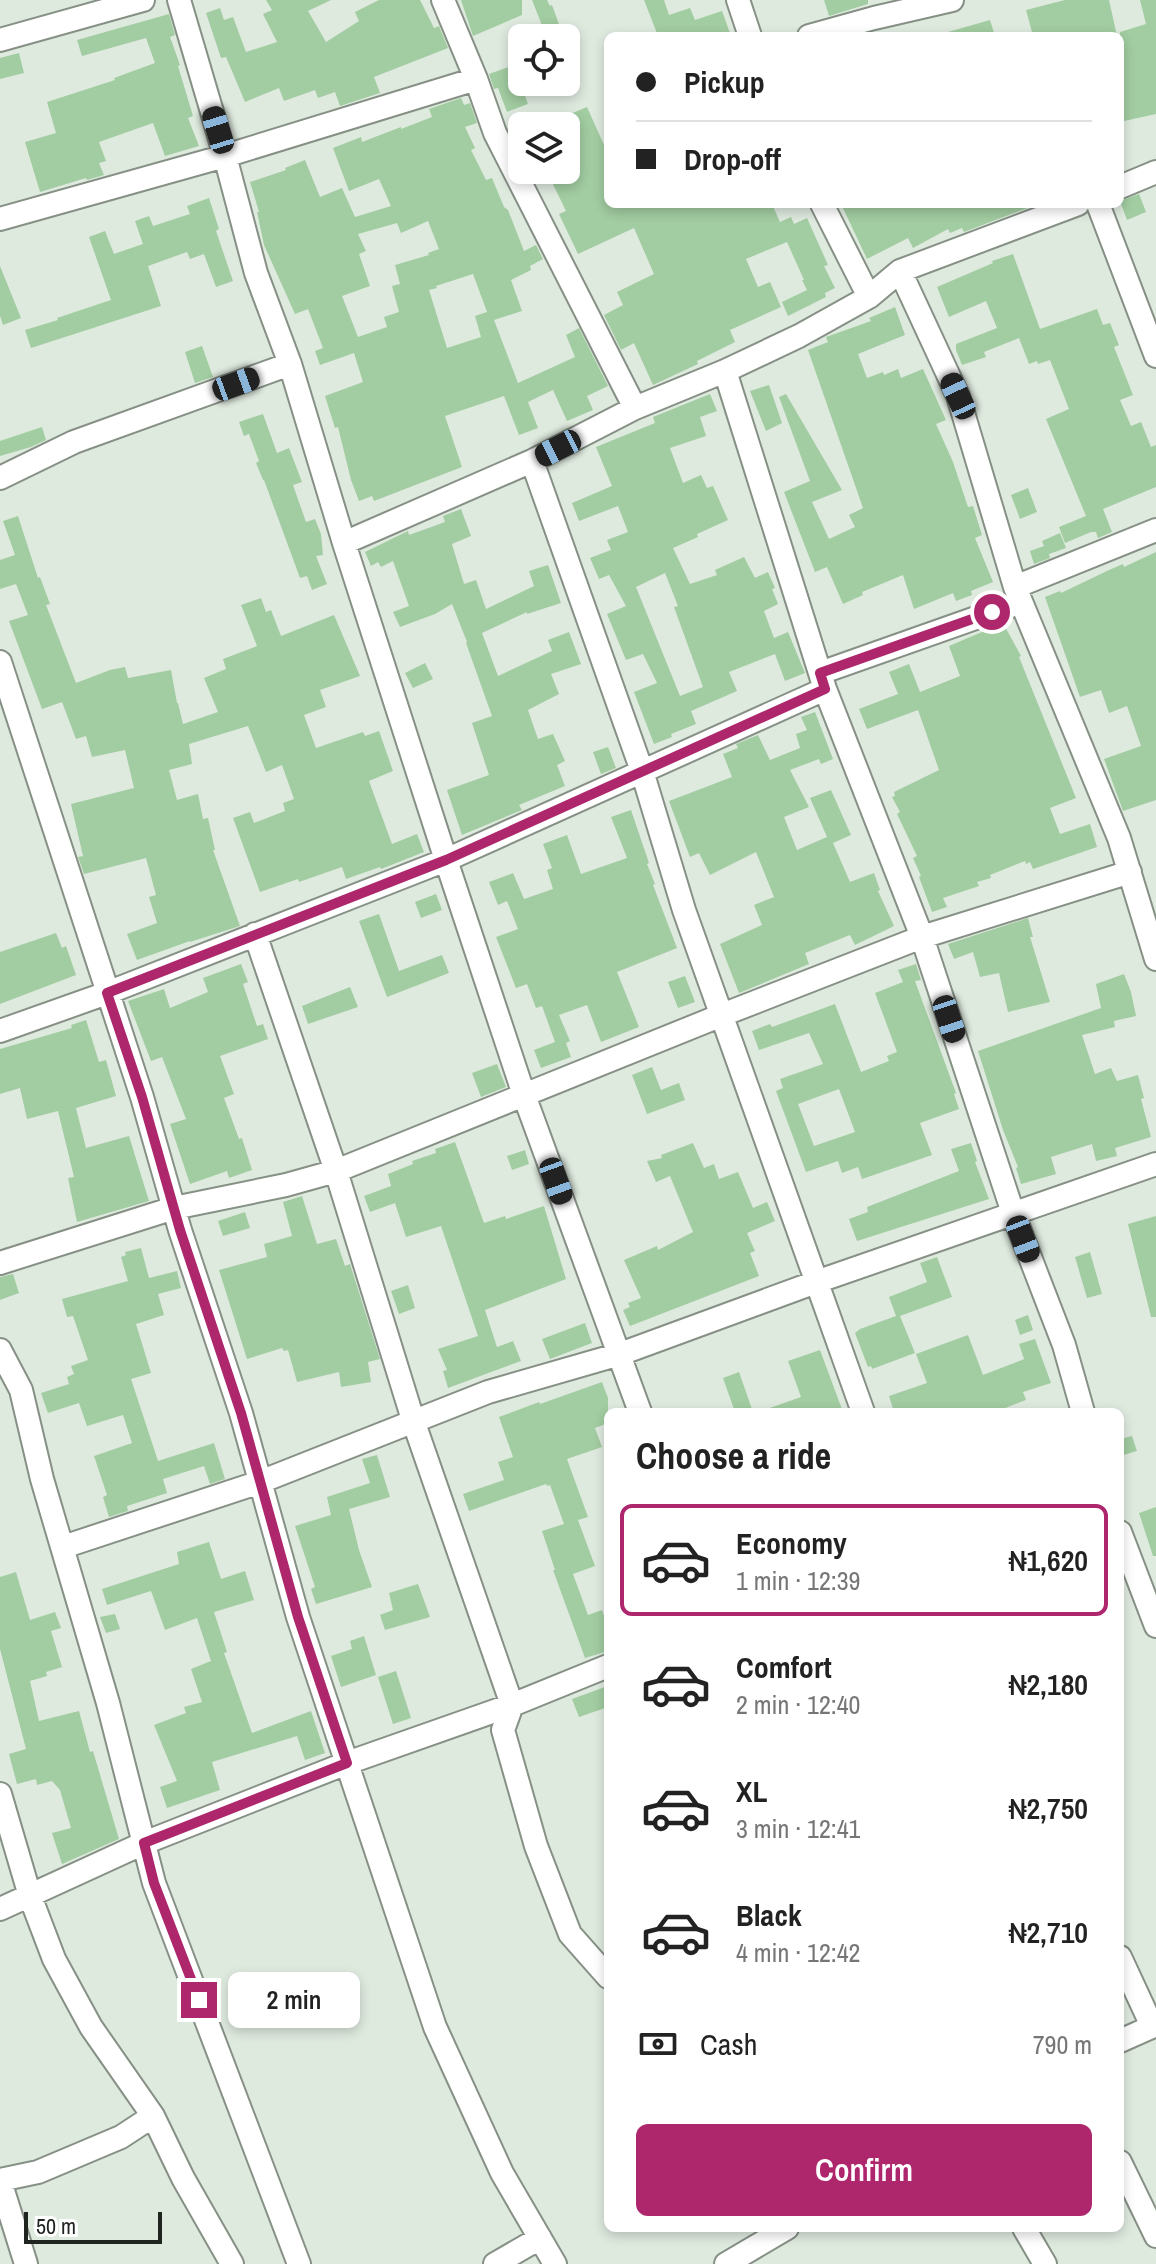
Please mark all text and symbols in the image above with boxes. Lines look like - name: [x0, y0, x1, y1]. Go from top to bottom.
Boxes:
- map controls: [508, 24, 580, 184]
- button: locate: [508, 24, 580, 96]
- text: Pickup: [684, 62, 765, 102]
- car: [200, 104, 236, 156]
- button: layers: [508, 112, 580, 184]
- text: Drop-off: [684, 139, 781, 179]
- car: [209, 365, 263, 403]
- car: [937, 369, 979, 423]
- car: [531, 426, 585, 470]
- route start: [974, 594, 1010, 630]
- car: [930, 992, 968, 1046]
- car: [537, 1154, 575, 1208]
- car: [1003, 1212, 1043, 1266]
- text: Choose a ride: [636, 1432, 831, 1480]
- text: Economy: [736, 1523, 847, 1563]
- icon: car: [640, 1524, 712, 1596]
- text: ₦1,620: [1009, 1540, 1088, 1580]
- text: 1 min · 12:39: [736, 1563, 860, 1598]
- text: Comfort: [736, 1647, 832, 1687]
- icon: car: [640, 1648, 712, 1720]
- text: ₦2,180: [1009, 1664, 1088, 1704]
- text: 2 min · 12:40: [736, 1687, 860, 1722]
- text: XL: [736, 1771, 767, 1811]
- icon: car: [640, 1772, 712, 1844]
- text: ₦2,750: [1009, 1788, 1088, 1828]
- text: 3 min · 12:41: [736, 1811, 860, 1846]
- text: Black: [736, 1895, 802, 1935]
- icon: car: [640, 1896, 712, 1968]
- text: ₦2,710: [1009, 1912, 1088, 1952]
- text: 4 min · 12:42: [736, 1935, 860, 1970]
- callout: 2 min: [227, 1972, 359, 2028]
- route end: [181, 1982, 217, 2018]
- text: 2 min: [267, 1982, 321, 2017]
- icon: cash: [636, 2022, 680, 2066]
- text: Cash: [700, 2024, 757, 2064]
- text: 790 m: [1033, 2027, 1092, 2062]
- button: Confirm: [636, 2124, 1092, 2216]
- scale bar: [24, 2208, 162, 2244]
- text: 50 m: [36, 2211, 76, 2241]

